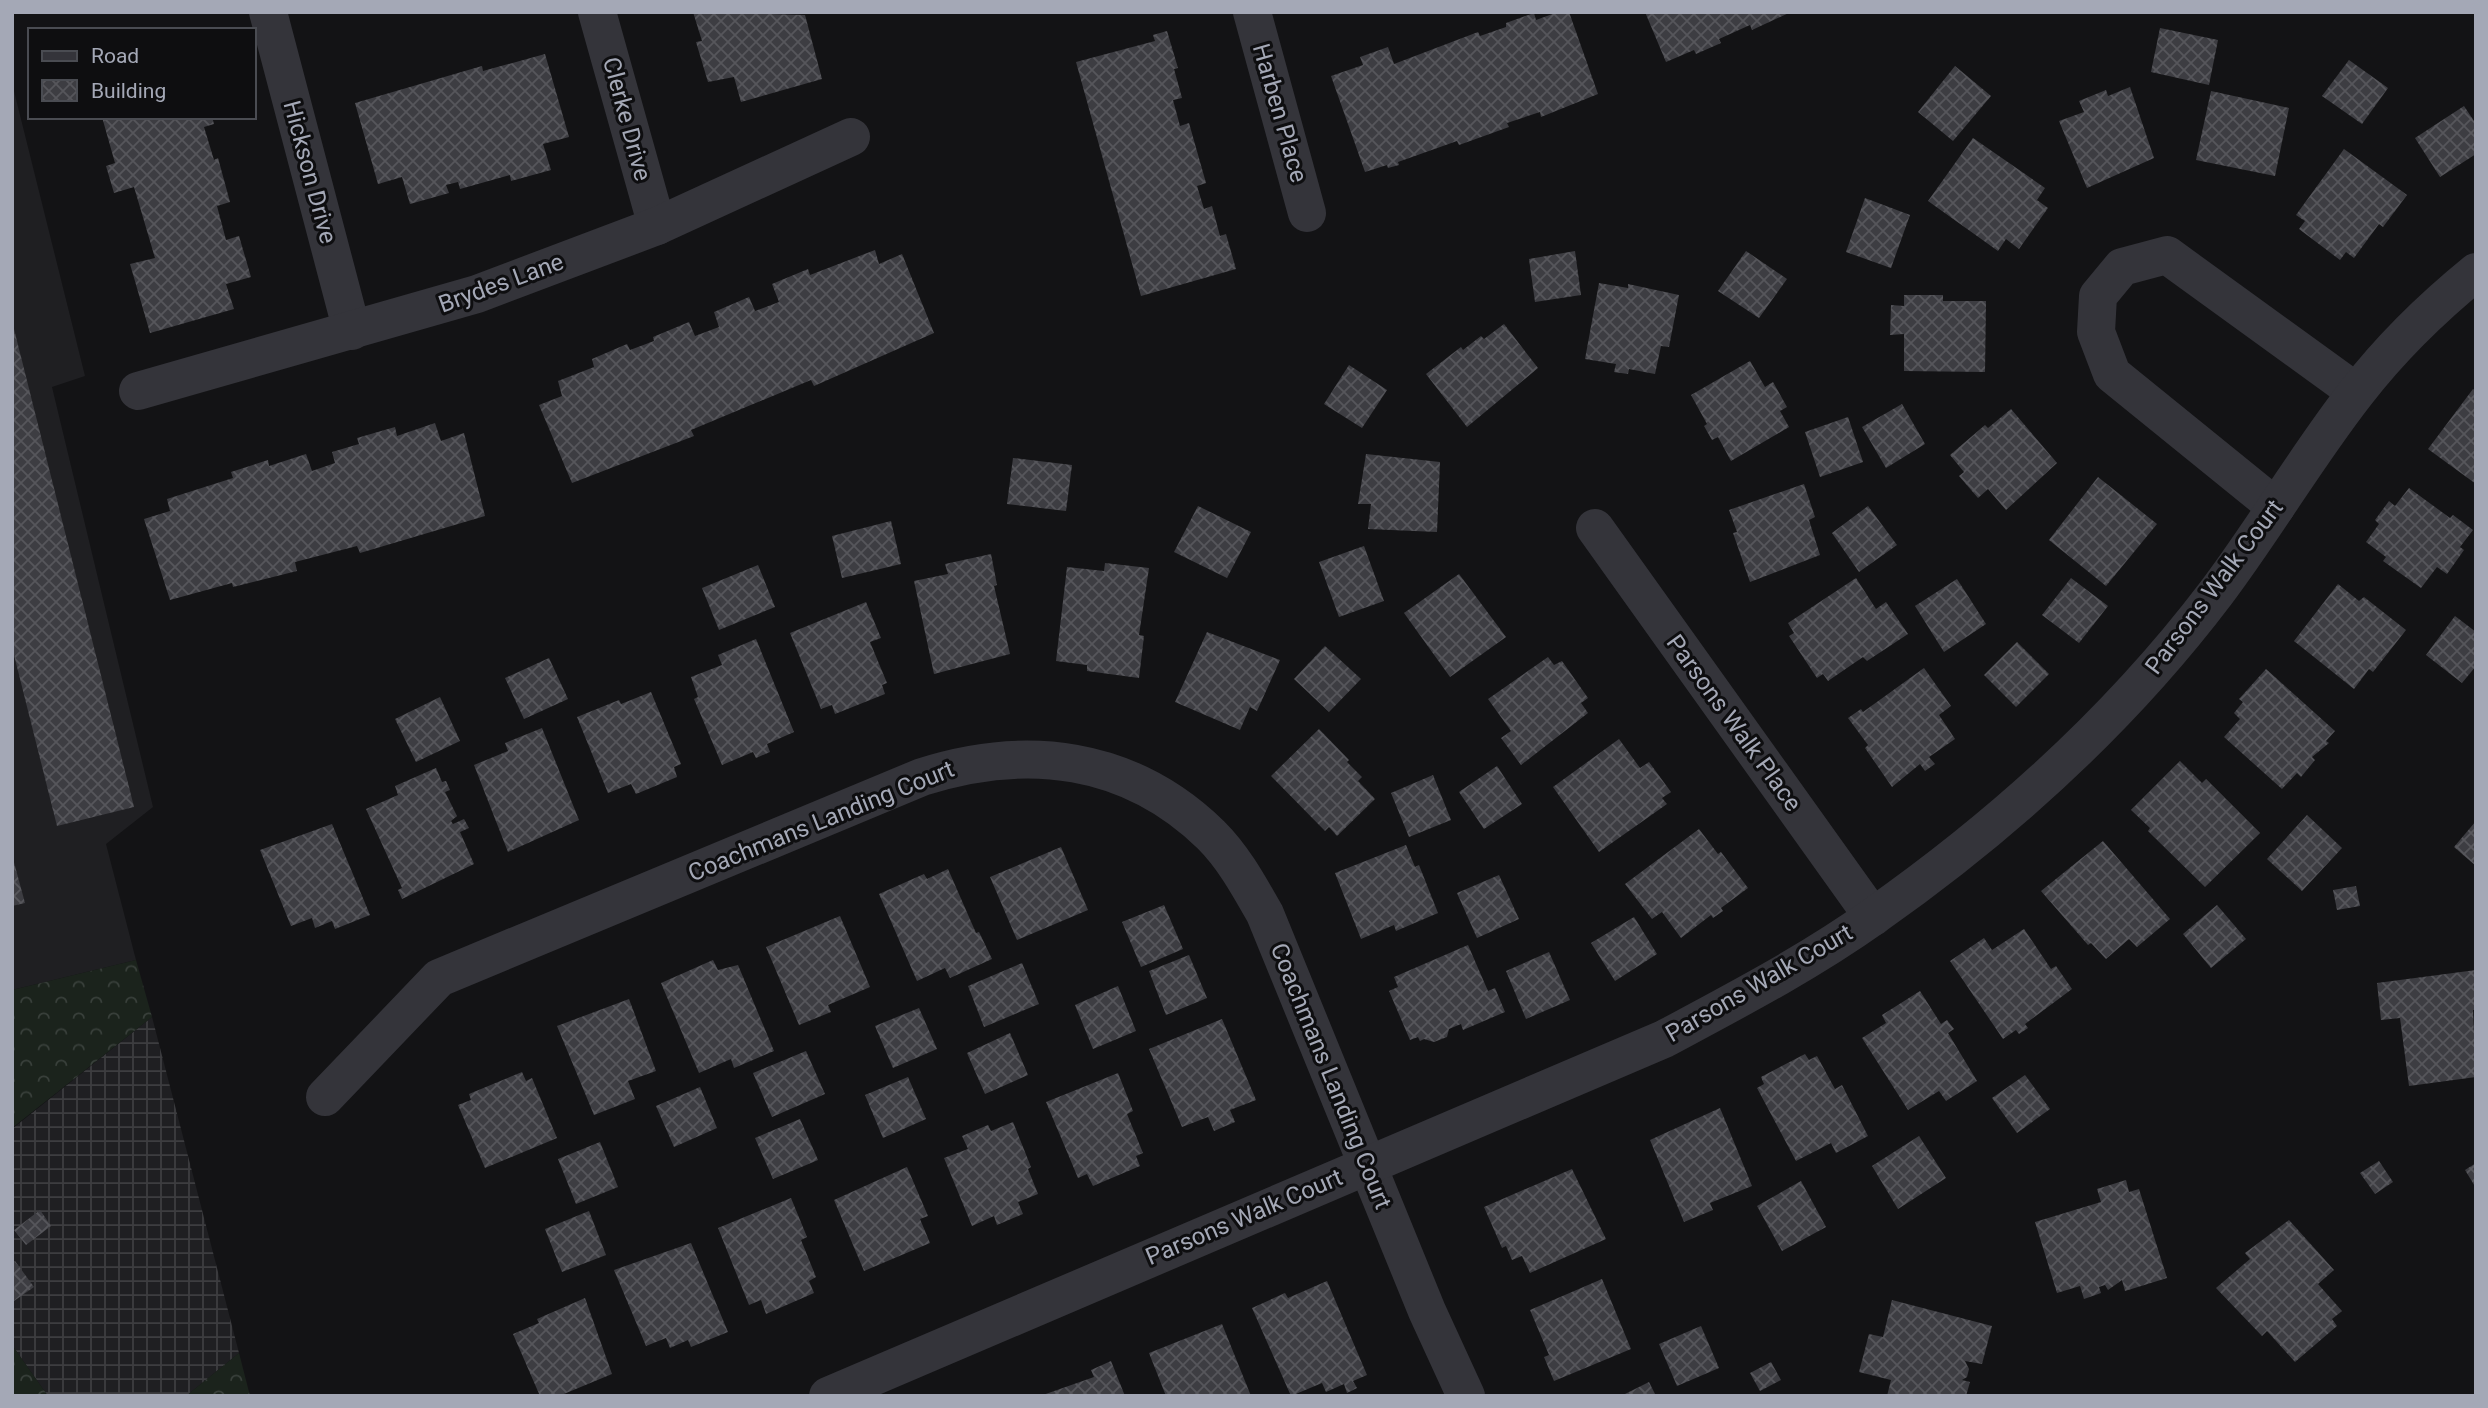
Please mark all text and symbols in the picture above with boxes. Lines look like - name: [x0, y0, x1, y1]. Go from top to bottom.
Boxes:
- legend: [28, 28, 256, 119]
- street label: Harben Place: [1247, 40, 1313, 186]
- text: Road: [91, 44, 139, 68]
- street label: Clerke Drive: [597, 54, 657, 184]
- text: Building: [91, 79, 166, 103]
- street label: Hickson Drive: [277, 97, 343, 247]
- street label: Brydes Lane: [435, 247, 567, 319]
- street label: Parsons Walk Court: [2139, 494, 2289, 680]
- street label: Parsons Walk Place: [1661, 629, 1807, 817]
- street label: Coachmans Landing Court: [684, 755, 958, 887]
- street label: Parsons Walk Court: [1661, 918, 1857, 1048]
- street label: Coachmans Landing Court: [1265, 939, 1397, 1213]
- street label: Parsons Walk Court: [1141, 1163, 1347, 1271]

